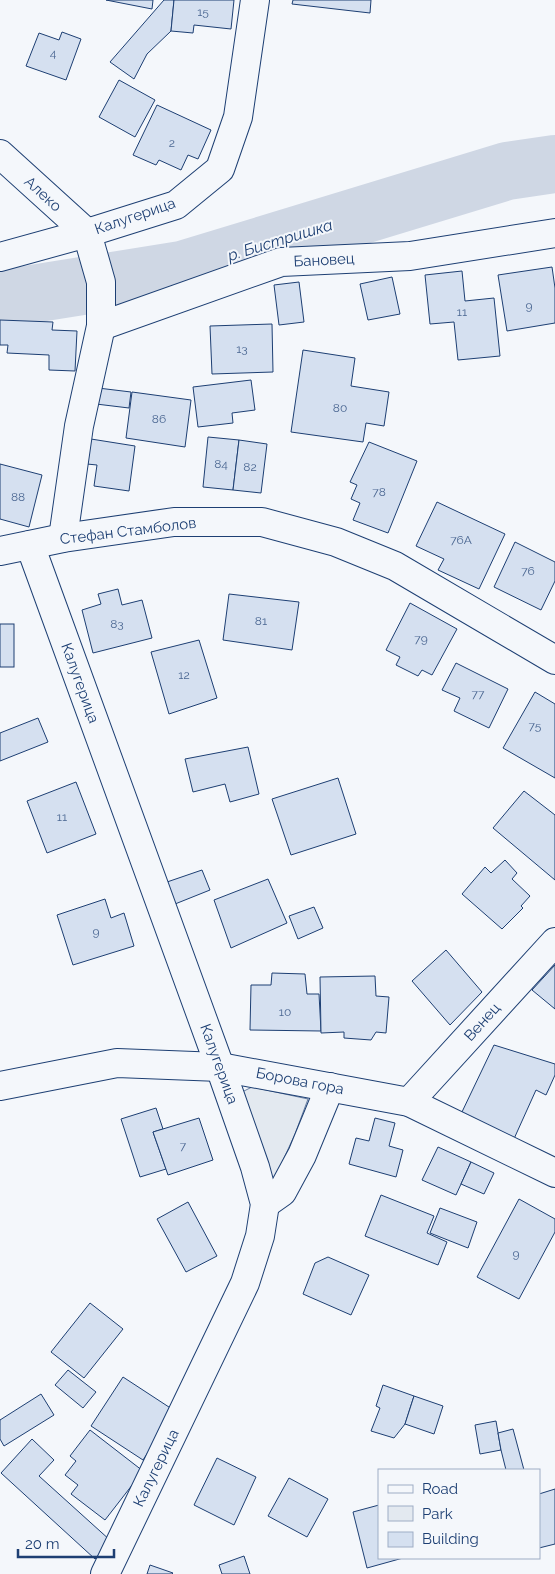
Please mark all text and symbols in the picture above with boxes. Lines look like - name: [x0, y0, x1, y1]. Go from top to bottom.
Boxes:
- house number: 15: [197, 5, 209, 19]
- house number: 4: [50, 46, 57, 60]
- house number: 2: [169, 136, 175, 150]
- street label: Алеко: [21, 173, 65, 215]
- street label: Калугерица: [92, 194, 178, 238]
- water label: р. Бистришка: [224, 215, 335, 265]
- street label: Бановец: [293, 249, 355, 271]
- house number: 9: [525, 299, 533, 313]
- house number: 11: [457, 305, 467, 319]
- house number: 13: [236, 342, 248, 356]
- house number: 80: [333, 401, 347, 415]
- house number: 86: [152, 412, 166, 426]
- house number: 84: [214, 457, 228, 471]
- house number: 82: [243, 460, 257, 474]
- house number: 78: [372, 485, 386, 499]
- house number: 88: [11, 490, 25, 504]
- street label: Стефан Стамболов: [59, 514, 197, 548]
- house number: 76A: [450, 533, 472, 547]
- house number: 76: [521, 564, 535, 578]
- house number: 81: [255, 614, 267, 628]
- house number: 83: [110, 617, 124, 631]
- house number: 79: [414, 632, 428, 646]
- street label: Калугерица: [57, 640, 103, 726]
- house number: 12: [178, 668, 190, 682]
- house number: 77: [472, 687, 485, 701]
- house number: 75: [529, 719, 542, 733]
- house number: 11: [57, 810, 67, 824]
- house number: 9: [92, 925, 100, 939]
- street label: Венец: [460, 999, 504, 1045]
- house number: 10: [279, 1005, 291, 1019]
- street label: Калугерица: [196, 1021, 242, 1107]
- street label: Борова гора: [254, 1064, 346, 1098]
- house number: 7: [180, 1139, 187, 1153]
- house number: 9: [512, 1247, 520, 1261]
- street label: Калугерица: [129, 1426, 183, 1510]
- legend: [378, 1469, 540, 1559]
- text: Road: [422, 1480, 458, 1498]
- text: Park: [422, 1505, 453, 1523]
- scale bar: [18, 1526, 114, 1558]
- text: Building: [422, 1530, 479, 1548]
- text: 20 m: [25, 1535, 60, 1553]

